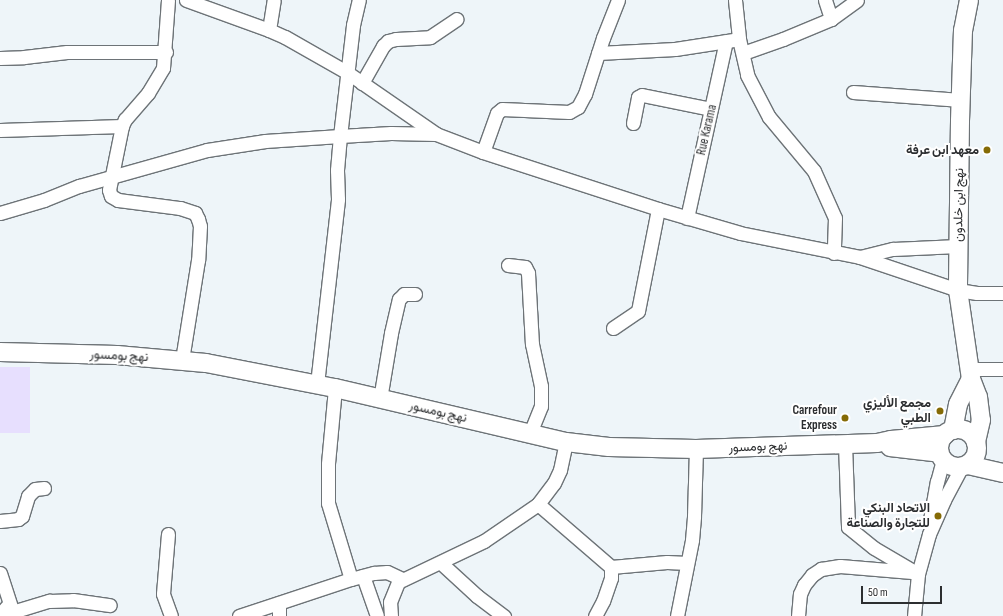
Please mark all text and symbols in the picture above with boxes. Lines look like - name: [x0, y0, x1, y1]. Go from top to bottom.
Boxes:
- street label: Rue Karama: [694, 103, 720, 157]
- place label: معهد ابن عرفة: [906, 142, 979, 158]
- marker: معهد ابن عرفة: [982, 145, 992, 155]
- street label: نهج ابن خلدون: [951, 168, 967, 242]
- street label: نهج بومسور: [89, 347, 149, 365]
- place label: مجمع الأليزي الطبي: [863, 396, 931, 427]
- street label: نهج بومسور: [408, 398, 468, 426]
- place label: Carrefour Express: [792, 403, 837, 434]
- marker: مجمع الأليزي الطبي: [934, 405, 946, 417]
- marker: Carrefour Express: [840, 413, 850, 423]
- street label: نهج بومسور: [728, 438, 788, 456]
- place label: الاتحاد البنكي للتجارة والصناعة: [847, 501, 930, 532]
- marker: الاتحاد البنكي للتجارة والصناعة: [933, 511, 943, 521]
- scale bar: [863, 578, 944, 604]
- text: 50 m: [868, 585, 888, 600]

